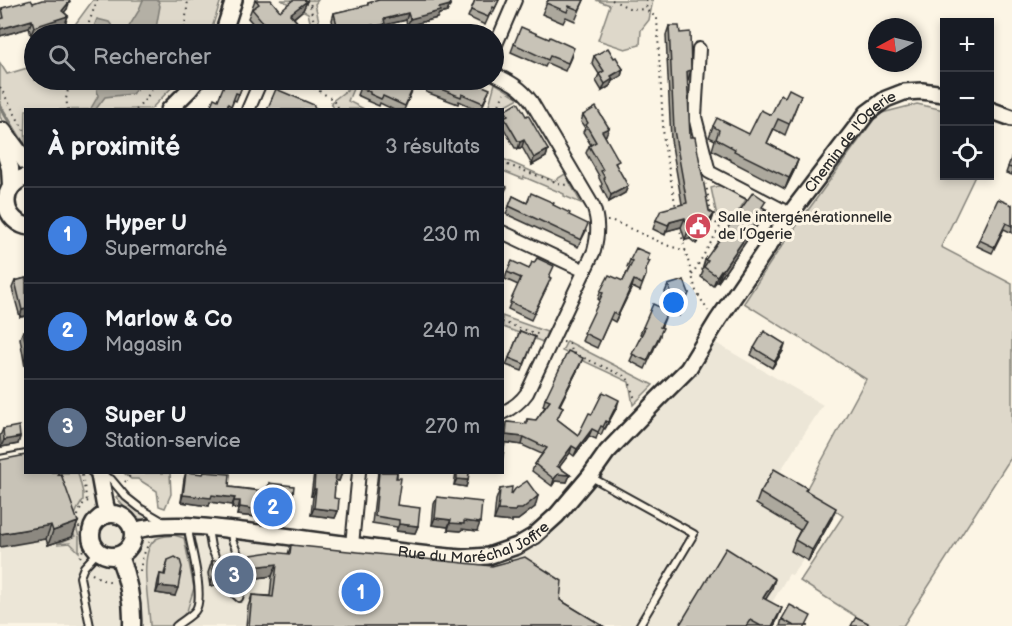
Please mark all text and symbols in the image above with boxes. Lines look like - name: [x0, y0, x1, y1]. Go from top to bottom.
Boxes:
- north arrow: [868, 18, 922, 72]
- map controls: [940, 18, 994, 180]
- button: +: [940, 18, 994, 72]
- search box: [24, 24, 504, 90]
- icon: search: [45, 41, 78, 74]
- text: Rechercher: [93, 44, 211, 71]
- button: −: [940, 72, 994, 126]
- street label: Chemin de l'Ogerie: [801, 87, 899, 197]
- button: locate: [940, 126, 994, 180]
- text: À proximité: [48, 132, 180, 163]
- text: 3 résultats: [385, 135, 480, 159]
- place label: Salle intergénérationnelle de l’Ogerie: [718, 208, 892, 244]
- text: Hyper U: [105, 210, 187, 237]
- public building icon: Salle intergénérationnelle de l’Ogerie: [683, 211, 713, 241]
- text: 1: [63, 223, 72, 247]
- text: 230 m: [423, 223, 480, 247]
- text: Supermarché: [105, 237, 227, 261]
- your location: [659, 288, 688, 317]
- text: Marlow & Co: [105, 306, 232, 333]
- text: 2: [62, 319, 73, 343]
- text: 240 m: [423, 319, 480, 343]
- text: Magasin: [105, 333, 182, 357]
- text: Super U: [105, 402, 186, 429]
- text: 3: [62, 415, 73, 439]
- text: 270 m: [425, 415, 480, 439]
- text: Station-service: [105, 429, 241, 453]
- pin: 2: [254, 484, 292, 530]
- street label: Rue du Maréchal Joffre: [397, 518, 554, 568]
- pin: 3: [214, 552, 254, 598]
- pin: 1: [342, 570, 380, 614]

